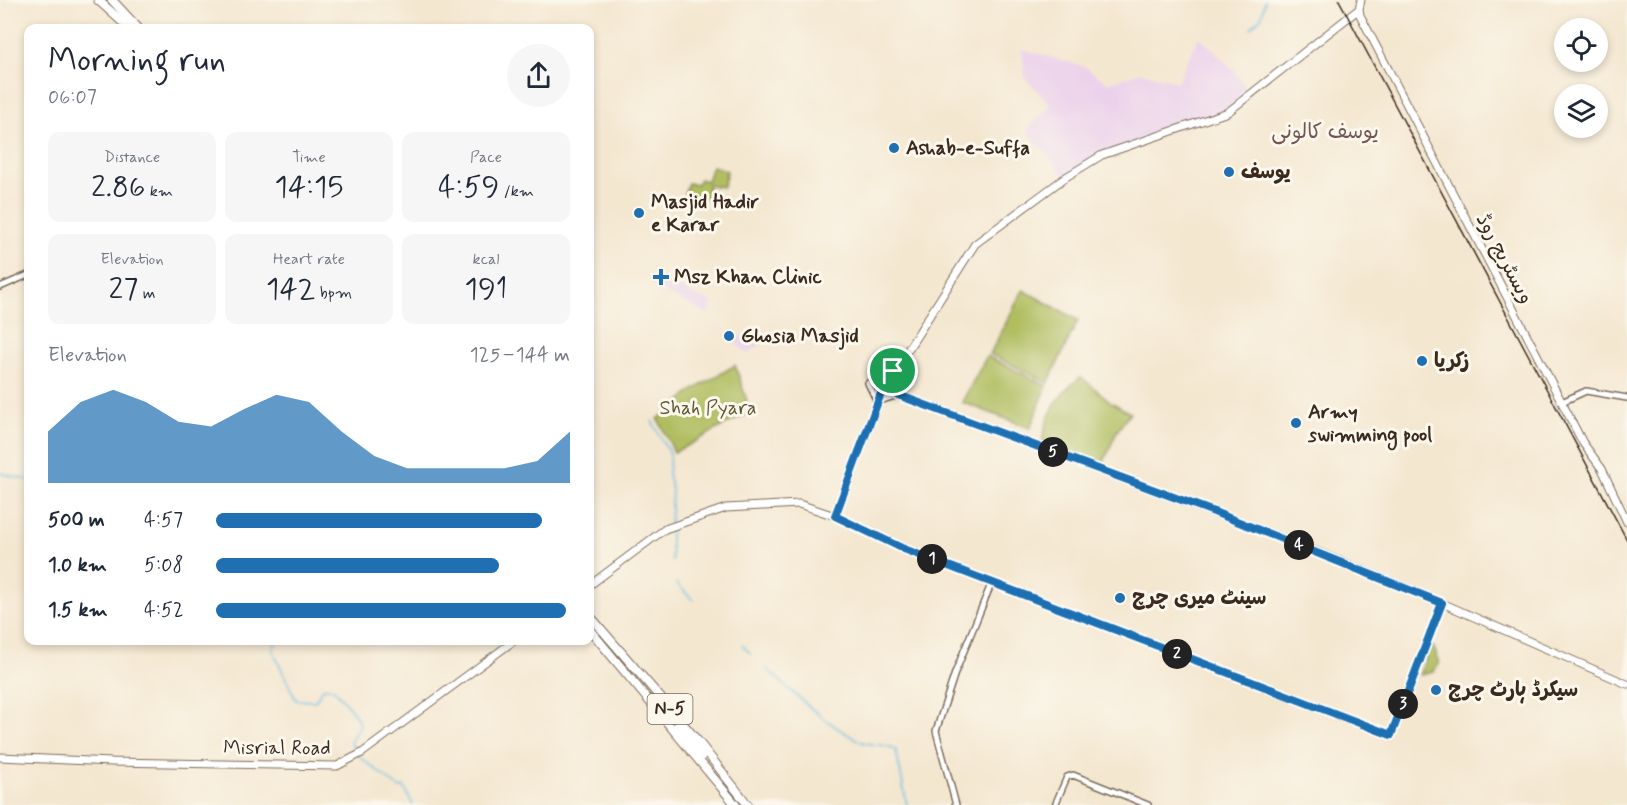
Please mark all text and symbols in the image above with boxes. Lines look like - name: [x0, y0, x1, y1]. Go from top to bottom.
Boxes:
- map controls: [1554, 18, 1608, 138]
- button: locate: [1554, 18, 1608, 72]
- text: Morning run: [48, 39, 226, 83]
- button: share: [507, 44, 570, 107]
- text: 06:07: [48, 84, 97, 111]
- button: layers: [1554, 84, 1608, 138]
- district label: یوسف کالونی: [1271, 118, 1379, 146]
- place label: Ashab-e-Suffa: [906, 135, 1030, 162]
- marker: Ashab-e-Suffa: [887, 141, 901, 155]
- text: Distance: [104, 147, 160, 168]
- text: Time: [292, 147, 326, 168]
- text: Pace: [470, 147, 502, 168]
- place label: یوسف: [1241, 159, 1291, 186]
- marker: یوسف: [1222, 165, 1236, 179]
- text: 2.86: [91, 168, 145, 207]
- text: 14:15: [274, 168, 344, 207]
- text: 4:59: [438, 168, 499, 207]
- text: km: [145, 181, 173, 202]
- text: /km: [499, 181, 534, 202]
- place label: Masjid Hadir e Karar: [651, 189, 759, 239]
- marker: Masjid Hadir e Karar: [632, 206, 646, 220]
- street label: ویسٹریج روڈ: [1469, 209, 1539, 309]
- text: Elevation: [101, 249, 164, 270]
- text: Heart rate: [273, 249, 345, 270]
- text: kcal: [473, 249, 499, 270]
- place label: Msz Khan Clinic: [674, 264, 822, 291]
- marker: Msz Khan Clinic: [652, 268, 670, 286]
- text: 27: [109, 270, 138, 309]
- text: 142: [266, 270, 315, 309]
- text: 191: [465, 270, 507, 309]
- text: m: [138, 283, 155, 304]
- text: bpm: [315, 283, 352, 304]
- place label: Ghosia Masjid: [741, 323, 859, 350]
- marker: Ghosia Masjid: [722, 329, 736, 343]
- text: Elevation: [48, 342, 127, 369]
- text: 125–144 m: [470, 342, 570, 369]
- pin: [867, 345, 918, 396]
- place label: زکریا: [1434, 348, 1469, 375]
- icon: arrive: [876, 354, 909, 387]
- marker: زکریا: [1415, 354, 1429, 368]
- park label: Shah Pyara: [659, 395, 757, 422]
- place label: Army swimming pool: [1307, 399, 1432, 451]
- marker: Army swimming pool: [1289, 416, 1303, 430]
- pin: 5: [1038, 437, 1068, 467]
- text: 5: [1048, 441, 1058, 462]
- text: 500 m: [48, 507, 105, 534]
- text: 4:57: [144, 507, 183, 534]
- pin: 4: [1284, 530, 1314, 560]
- text: 4: [1294, 534, 1304, 555]
- pin: 1: [917, 544, 947, 574]
- text: 1: [928, 548, 936, 569]
- text: 1.0 km: [48, 552, 107, 579]
- text: 5:08: [144, 552, 183, 579]
- place label: سینٹ میری چرچ: [1132, 585, 1266, 612]
- marker: سینٹ میری چرچ: [1113, 591, 1127, 605]
- text: 1.5 km: [48, 597, 108, 624]
- text: 4:52: [144, 597, 184, 624]
- pin: 2: [1162, 639, 1192, 669]
- text: 2: [1173, 643, 1181, 664]
- place label: سیکرڈ ہارٹ چرچ: [1448, 677, 1578, 704]
- marker: سیکرڈ ہارٹ چرچ: [1429, 683, 1443, 697]
- pin: 3: [1388, 689, 1418, 719]
- text: 3: [1399, 693, 1407, 714]
- road number: N-5: [648, 694, 692, 724]
- street label: Misrial Road: [223, 735, 331, 762]

